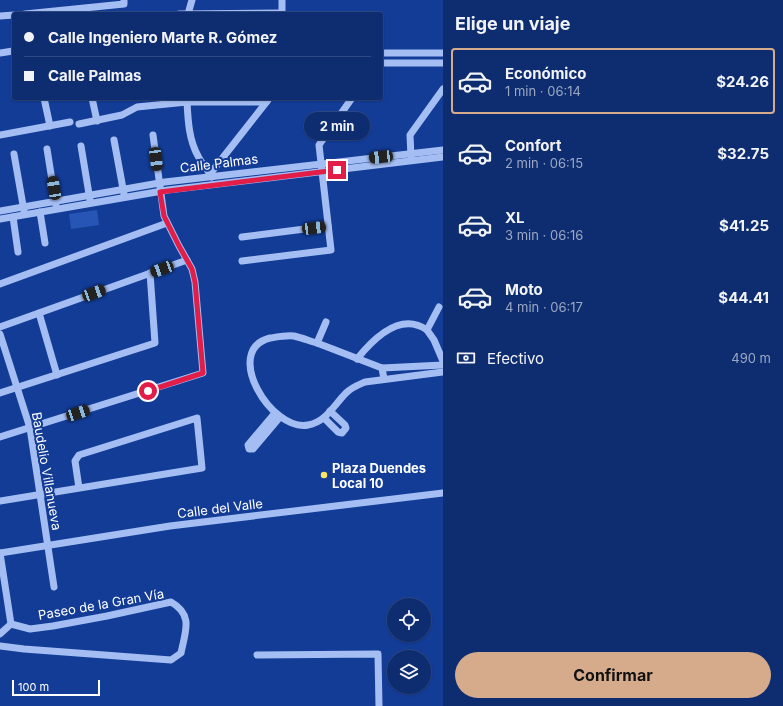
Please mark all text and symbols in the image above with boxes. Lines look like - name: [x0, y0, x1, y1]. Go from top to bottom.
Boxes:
- text: Elige un viaje: [455, 13, 570, 34]
- text: Calle Ingeniero Marte R. Gómez: [48, 28, 277, 47]
- icon: car: [457, 63, 493, 99]
- text: Económico: [505, 64, 586, 83]
- text: Calle Palmas: [48, 66, 142, 85]
- text: $24.26: [716, 72, 769, 91]
- text: 1 min · 06:14: [505, 83, 581, 99]
- callout: 2 min: [304, 112, 370, 140]
- text: 2 min: [320, 118, 354, 134]
- icon: car: [457, 135, 493, 171]
- text: Confort: [505, 136, 561, 155]
- text: $32.75: [717, 144, 769, 163]
- car: [149, 146, 163, 172]
- street label: Calle Palmas: [179, 150, 259, 176]
- car: [368, 150, 394, 164]
- text: 2 min · 06:15: [505, 155, 583, 171]
- route end: [328, 161, 346, 179]
- car: [46, 175, 62, 201]
- icon: car: [457, 207, 493, 243]
- text: XL: [505, 208, 525, 227]
- text: $41.25: [719, 216, 769, 235]
- car: [301, 221, 327, 235]
- text: 3 min · 06:16: [505, 227, 583, 243]
- car: [149, 259, 175, 279]
- icon: car: [457, 279, 493, 315]
- text: Moto: [505, 280, 543, 299]
- car: [81, 283, 107, 303]
- text: $44.41: [718, 288, 769, 307]
- text: 4 min · 06:17: [505, 299, 583, 315]
- icon: cash: [455, 347, 477, 369]
- text: Efectivo: [487, 349, 544, 368]
- text: 490 m: [731, 350, 771, 366]
- route start: [139, 382, 157, 400]
- car: [65, 404, 91, 422]
- street label: Baudelio Villanueva: [29, 411, 65, 531]
- place label: Plaza Duendes Local 10: [332, 460, 426, 491]
- marker: Plaza Duendes Local 10: [319, 470, 329, 480]
- street label: Calle del Valle: [176, 495, 264, 521]
- street label: Paseo de la Gran Vía: [37, 585, 165, 623]
- map controls: [387, 598, 431, 694]
- button: locate: [387, 598, 431, 642]
- button: layers: [387, 650, 431, 694]
- button: Confirmar: [455, 652, 771, 698]
- scale bar: [12, 678, 100, 697]
- text: 100 m: [18, 680, 49, 694]

